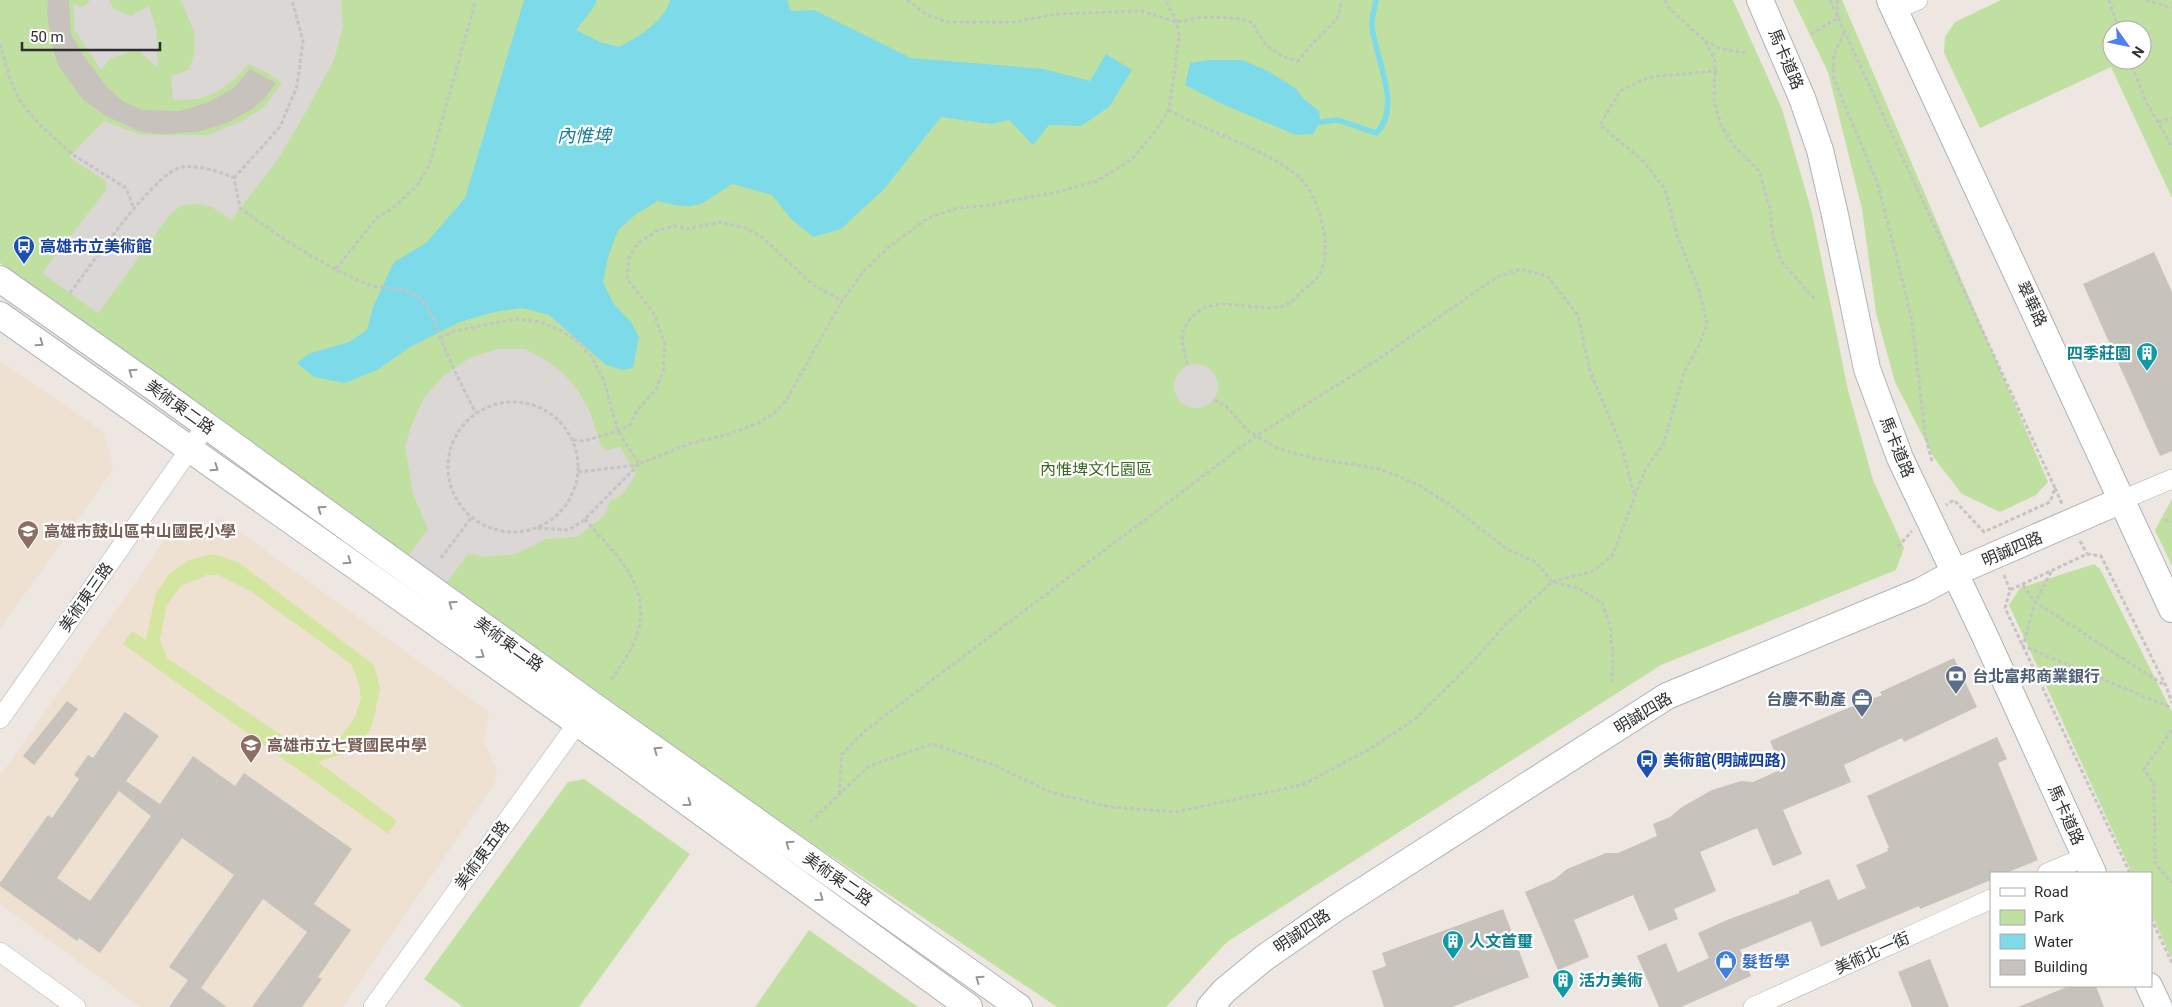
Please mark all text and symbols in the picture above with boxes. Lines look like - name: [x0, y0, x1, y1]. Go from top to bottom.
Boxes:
- scale bar: [22, 20, 160, 52]
- north arrow: [2102, 20, 2152, 70]
- street label: 馬卡道路: [1765, 26, 1807, 92]
- text: 50 m: [30, 28, 64, 46]
- text: N: [2128, 44, 2147, 61]
- water label: 內惟埤: [557, 125, 613, 146]
- bus stop icon: 高雄市立美術館: [12, 234, 36, 265]
- place label: 高雄市立美術館: [40, 237, 152, 256]
- street label: 翠華路: [2013, 278, 2051, 330]
- one-way arrow: [34, 337, 44, 346]
- building icon: 四季莊園: [2135, 341, 2159, 372]
- place label: 四季莊園: [2067, 344, 2131, 363]
- one-way arrow: [129, 369, 138, 378]
- street label: 美術東二路: [142, 376, 218, 438]
- street label: 馬卡道路: [1876, 414, 1918, 480]
- park label: 內惟埤文化園區: [1040, 460, 1152, 479]
- one-way arrow: [209, 462, 219, 471]
- one-way arrow: [317, 506, 326, 515]
- school or university icon: 高雄市鼓山區中山國民小學: [16, 519, 40, 550]
- place label: 高雄市鼓山區中山國民小學: [44, 522, 236, 541]
- street label: 明誠四路: [1979, 528, 2045, 570]
- one-way arrow: [342, 556, 351, 564]
- street label: 美術東三路: [55, 559, 117, 635]
- one-way arrow: [449, 601, 458, 610]
- street label: 美術東二路: [471, 613, 547, 675]
- one-way arrow: [475, 649, 485, 658]
- bank icon: 台北富邦商業銀行: [1944, 664, 1968, 695]
- place label: 台北富邦商業銀行: [1972, 667, 2100, 686]
- office icon: 台慶不動產: [1850, 687, 1874, 718]
- street label: 明誠四路: [1611, 688, 1675, 738]
- place label: 台慶不動產: [1766, 690, 1846, 709]
- school or university icon: 高雄市立七賢國民中學: [239, 733, 263, 764]
- place label: 高雄市立七賢國民中學: [267, 736, 427, 755]
- one-way arrow: [653, 747, 663, 756]
- bus stop icon: 美術館(明誠四路): [1635, 748, 1659, 779]
- place label: 美術館(明誠四路): [1663, 751, 1786, 770]
- street label: 馬卡道路: [2044, 782, 2088, 848]
- one-way arrow: [682, 797, 691, 805]
- street label: 美術東五路: [451, 817, 513, 893]
- one-way arrow: [786, 841, 795, 850]
- street label: 美術東二路: [800, 848, 876, 910]
- legend: [1990, 872, 2152, 987]
- text: Road: [2034, 883, 2068, 901]
- one-way arrow: [814, 892, 824, 901]
- street label: 明誠四路: [1270, 905, 1334, 957]
- text: Park: [2034, 908, 2065, 926]
- street label: 美術北一街: [1832, 928, 1912, 978]
- building icon: 人文首璽: [1441, 929, 1465, 960]
- place label: 人文首璽: [1469, 932, 1533, 951]
- text: Water: [2034, 933, 2073, 951]
- shop icon: 髮哲學: [1714, 949, 1738, 980]
- place label: 髮哲學: [1742, 952, 1790, 971]
- text: Building: [2034, 958, 2088, 976]
- building icon: 活力美術: [1551, 968, 1575, 999]
- place label: 活力美術: [1579, 971, 1643, 990]
- one-way arrow: [975, 976, 985, 985]

